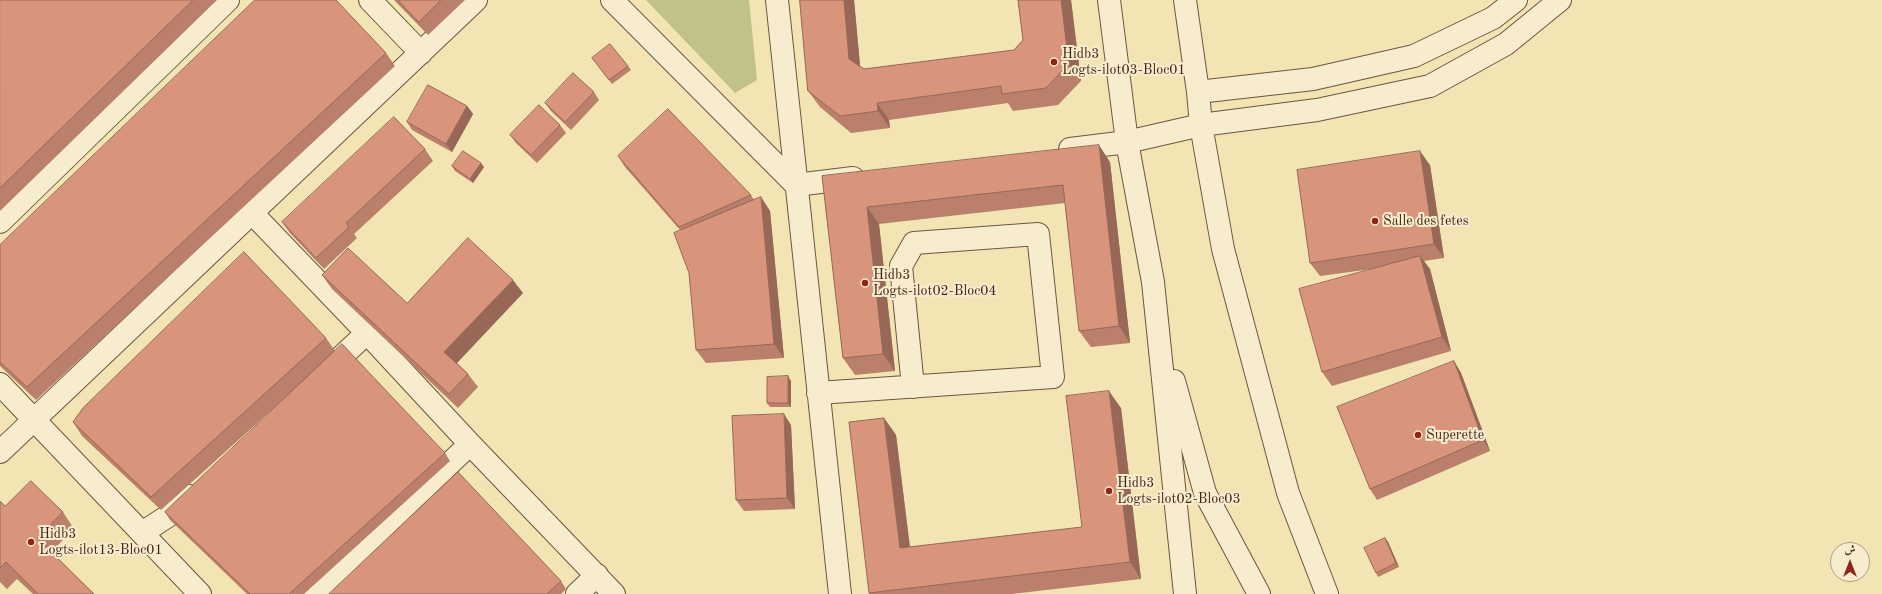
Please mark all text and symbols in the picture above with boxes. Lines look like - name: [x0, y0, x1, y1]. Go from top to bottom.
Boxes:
- place label: Hidb3 Logts-ilot03-Bloc01: [1062, 46, 1186, 78]
- marker: Hidb3 Logts-ilot03-Bloc01: [1049, 57, 1059, 67]
- place label: Salle des fetes: [1383, 213, 1469, 229]
- marker: Salle des fetes: [1370, 216, 1380, 226]
- place label: Hidb3 Logts-ilot02-Bloc04: [873, 267, 997, 300]
- marker: Hidb3 Logts-ilot02-Bloc04: [860, 278, 870, 288]
- place label: Superette: [1426, 427, 1484, 443]
- marker: Superette: [1413, 430, 1423, 440]
- place label: Hidb3 Logts-ilot02-Bloc03: [1117, 475, 1241, 508]
- marker: Hidb3 Logts-ilot02-Bloc03: [1104, 486, 1114, 496]
- place label: Hidb3 Logts-ilot13-Bloc01: [39, 526, 163, 558]
- marker: Hidb3 Logts-ilot13-Bloc01: [26, 537, 36, 547]
- north arrow: [1830, 542, 1870, 582]
- text: ش: [1845, 545, 1855, 556]

